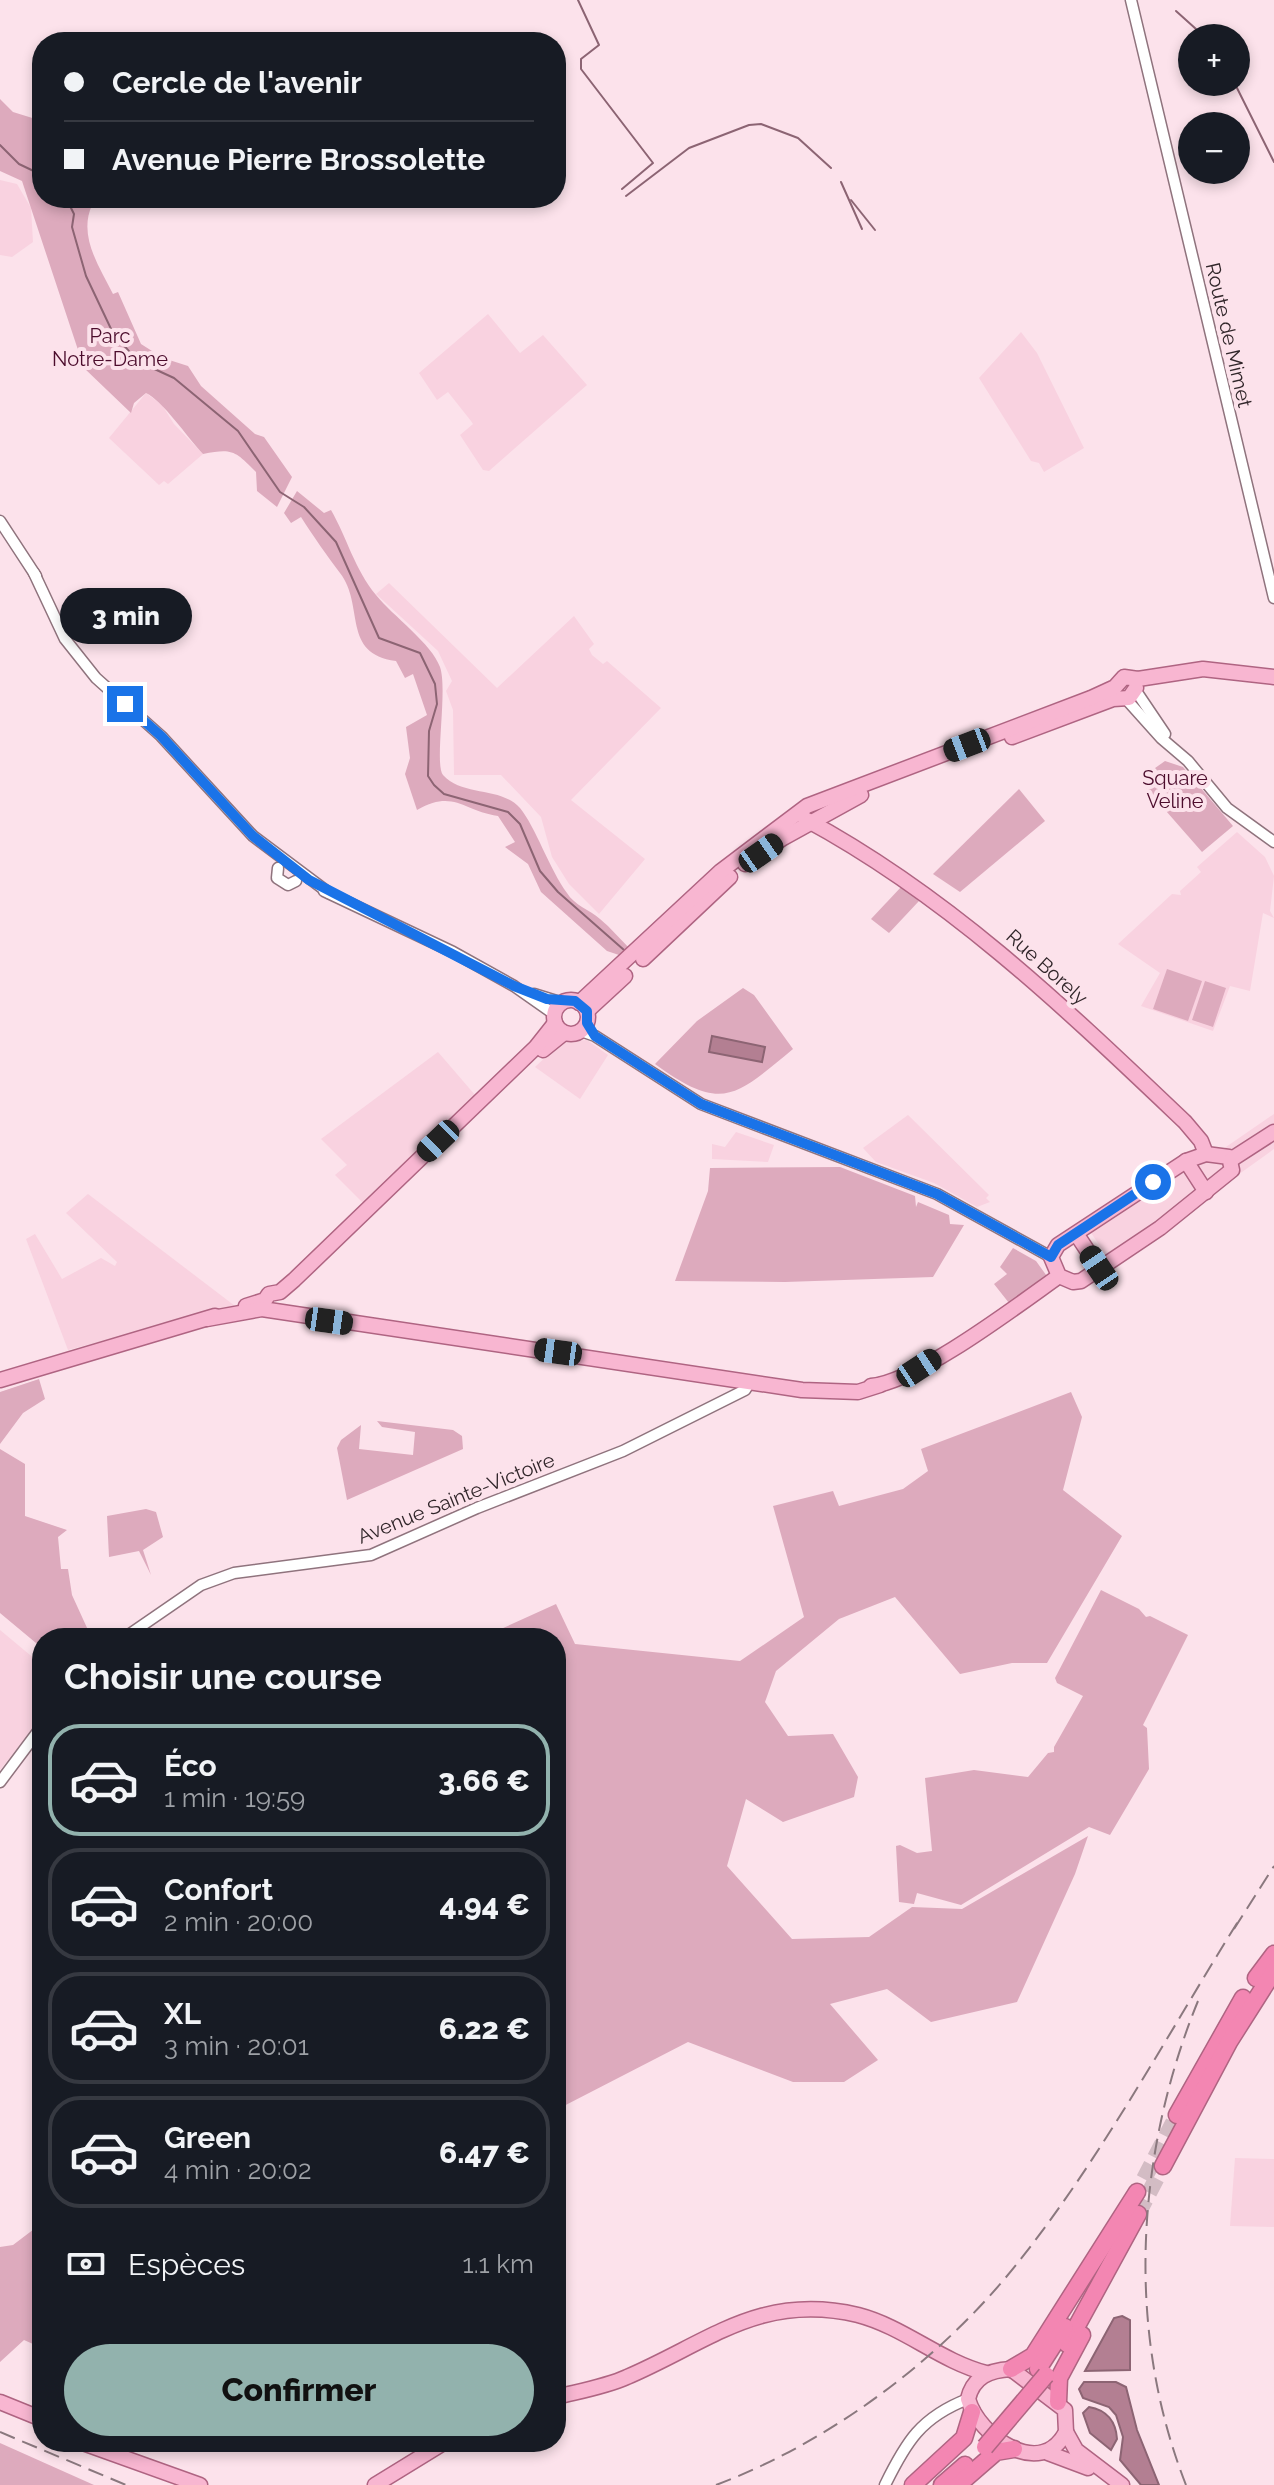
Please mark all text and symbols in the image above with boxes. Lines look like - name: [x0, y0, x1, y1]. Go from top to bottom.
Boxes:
- map controls: [1178, 24, 1250, 184]
- button: +: [1178, 24, 1250, 96]
- text: Cercle de l'avenir: [112, 65, 362, 100]
- button: −: [1178, 112, 1250, 184]
- text: Avenue Pierre Brossolette: [112, 142, 485, 177]
- street label: Route de Mimet: [1201, 260, 1257, 410]
- park label: Parc Notre-Dame: [52, 324, 168, 371]
- callout: 3 min: [59, 588, 191, 644]
- text: 3 min: [92, 601, 160, 631]
- route end: [107, 686, 143, 722]
- car: [940, 725, 994, 765]
- park label: Square Veline: [1142, 766, 1208, 813]
- car: [734, 829, 788, 877]
- street label: Rue Borely: [1001, 924, 1093, 1010]
- car: [412, 1116, 464, 1166]
- route start: [1135, 1164, 1171, 1200]
- car: [1076, 1241, 1122, 1295]
- car: [304, 1306, 354, 1336]
- car: [533, 1337, 583, 1367]
- car: [892, 1345, 946, 1391]
- street label: Avenue Sainte-Victoire: [354, 1447, 558, 1549]
- text: Choisir une course: [64, 1655, 382, 1697]
- icon: car: [68, 1744, 140, 1816]
- text: Éco: [164, 1748, 217, 1783]
- text: 3.66 €: [438, 1763, 530, 1798]
- text: 1 min · 19:59: [164, 1783, 305, 1813]
- icon: car: [68, 1868, 140, 1940]
- text: Confort: [164, 1872, 273, 1907]
- text: 4.94 €: [439, 1887, 530, 1922]
- text: 2 min · 20:00: [164, 1907, 313, 1937]
- icon: car: [68, 1992, 140, 2064]
- text: XL: [164, 1996, 201, 2031]
- text: 6.22 €: [439, 2011, 530, 2046]
- text: 3 min · 20:01: [164, 2031, 309, 2061]
- icon: car: [68, 2116, 140, 2188]
- text: Green: [164, 2120, 251, 2155]
- text: 6.47 €: [439, 2135, 530, 2170]
- text: 4 min · 20:02: [164, 2155, 312, 2185]
- icon: cash: [64, 2242, 108, 2286]
- text: Espèces: [128, 2247, 245, 2282]
- text: 1.1 km: [463, 2249, 534, 2279]
- button: Confirmer: [64, 2344, 534, 2436]

